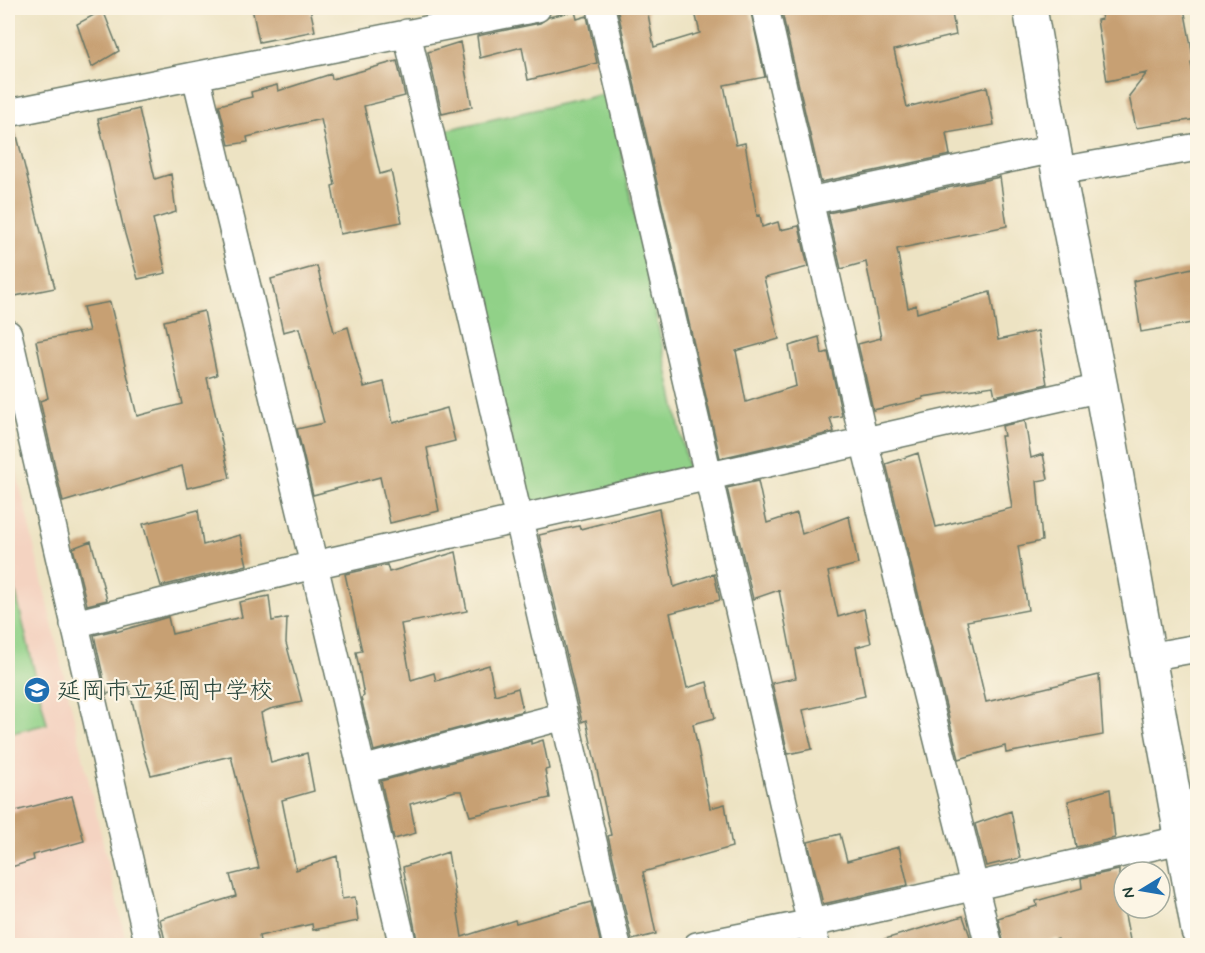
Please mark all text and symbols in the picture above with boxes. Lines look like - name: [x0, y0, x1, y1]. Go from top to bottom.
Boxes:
- school or university icon: 延岡市立延岡中学校: [22, 675, 52, 705]
- place label: 延岡市立延岡中学校: [57, 676, 273, 707]
- north arrow: [1112, 860, 1172, 920]
- text: N: [1117, 885, 1140, 900]

